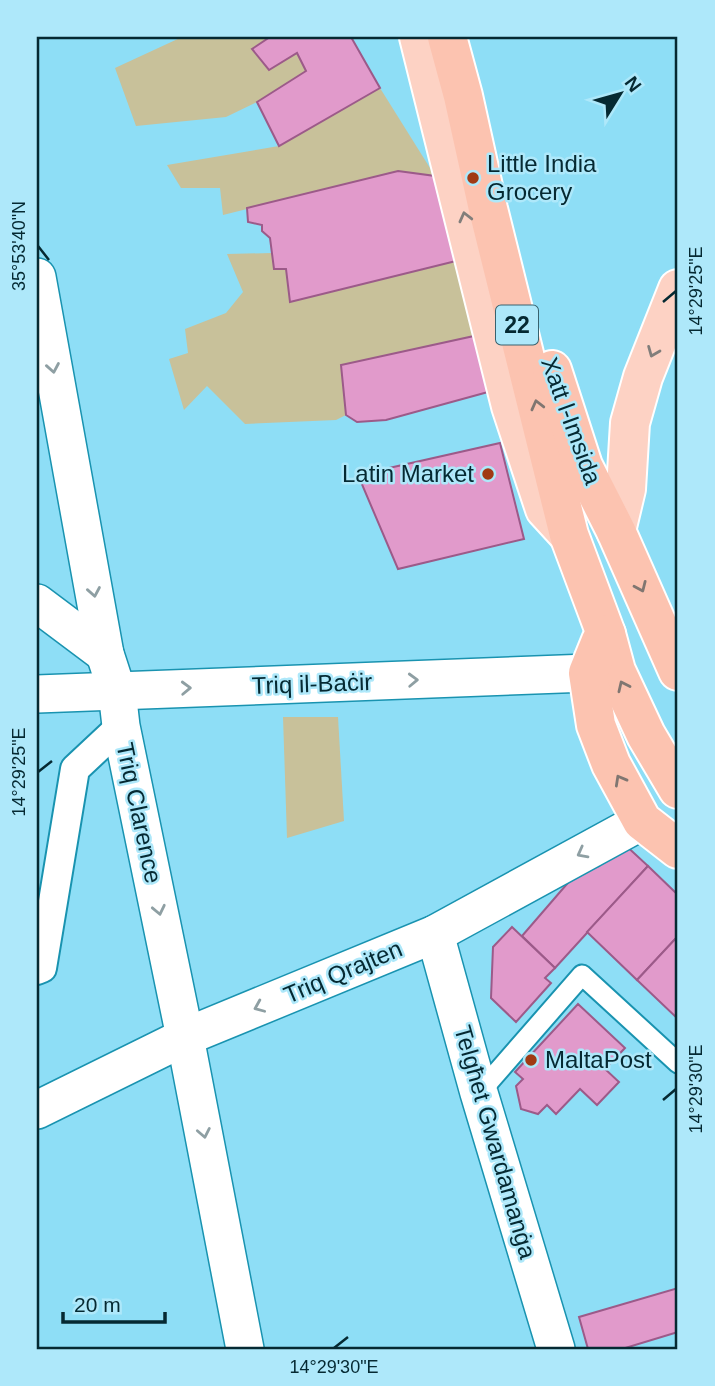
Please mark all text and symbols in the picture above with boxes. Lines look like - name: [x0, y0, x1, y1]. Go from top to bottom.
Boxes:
- north arrow: [586, 60, 656, 130]
- text: N: [621, 72, 646, 96]
- place label: Little India Grocery: [487, 150, 597, 205]
- marker: Little India Grocery: [465, 170, 481, 186]
- text: 35°53'40"N: [9, 201, 29, 291]
- one-way arrow: [459, 212, 473, 224]
- text: 14°29'25"E: [686, 246, 706, 336]
- road number: 22: [496, 306, 538, 344]
- one-way arrow: [647, 345, 661, 357]
- street label: Xatt l-Imsida: [536, 354, 607, 489]
- one-way arrow: [45, 362, 60, 374]
- one-way arrow: [531, 399, 545, 411]
- place label: Latin Market: [342, 460, 474, 487]
- marker: Latin Market: [480, 466, 496, 482]
- one-way arrow: [633, 580, 647, 592]
- one-way arrow: [86, 586, 101, 598]
- street label: Triq il-Baċir: [251, 668, 373, 699]
- one-way arrow: [408, 672, 419, 687]
- one-way arrow: [617, 680, 631, 693]
- one-way arrow: [180, 681, 191, 696]
- text: 14°29'25"E: [9, 727, 29, 817]
- street label: Triq Clarence: [111, 740, 168, 886]
- one-way arrow: [615, 774, 628, 787]
- one-way arrow: [577, 844, 589, 858]
- one-way arrow: [151, 904, 166, 916]
- street label: Triq Qrajten: [280, 935, 406, 1009]
- one-way arrow: [254, 998, 266, 1012]
- street label: Telgħet Gwardamanġa: [449, 1022, 542, 1262]
- text: 14°29'30"E: [686, 1044, 706, 1134]
- place label: MaltaPost: [545, 1046, 652, 1073]
- marker: MaltaPost: [523, 1052, 539, 1068]
- one-way arrow: [195, 1127, 210, 1139]
- scale bar: [63, 1281, 164, 1325]
- text: 20 m: [74, 1293, 121, 1316]
- text: 14°29'30"E: [289, 1357, 379, 1377]

